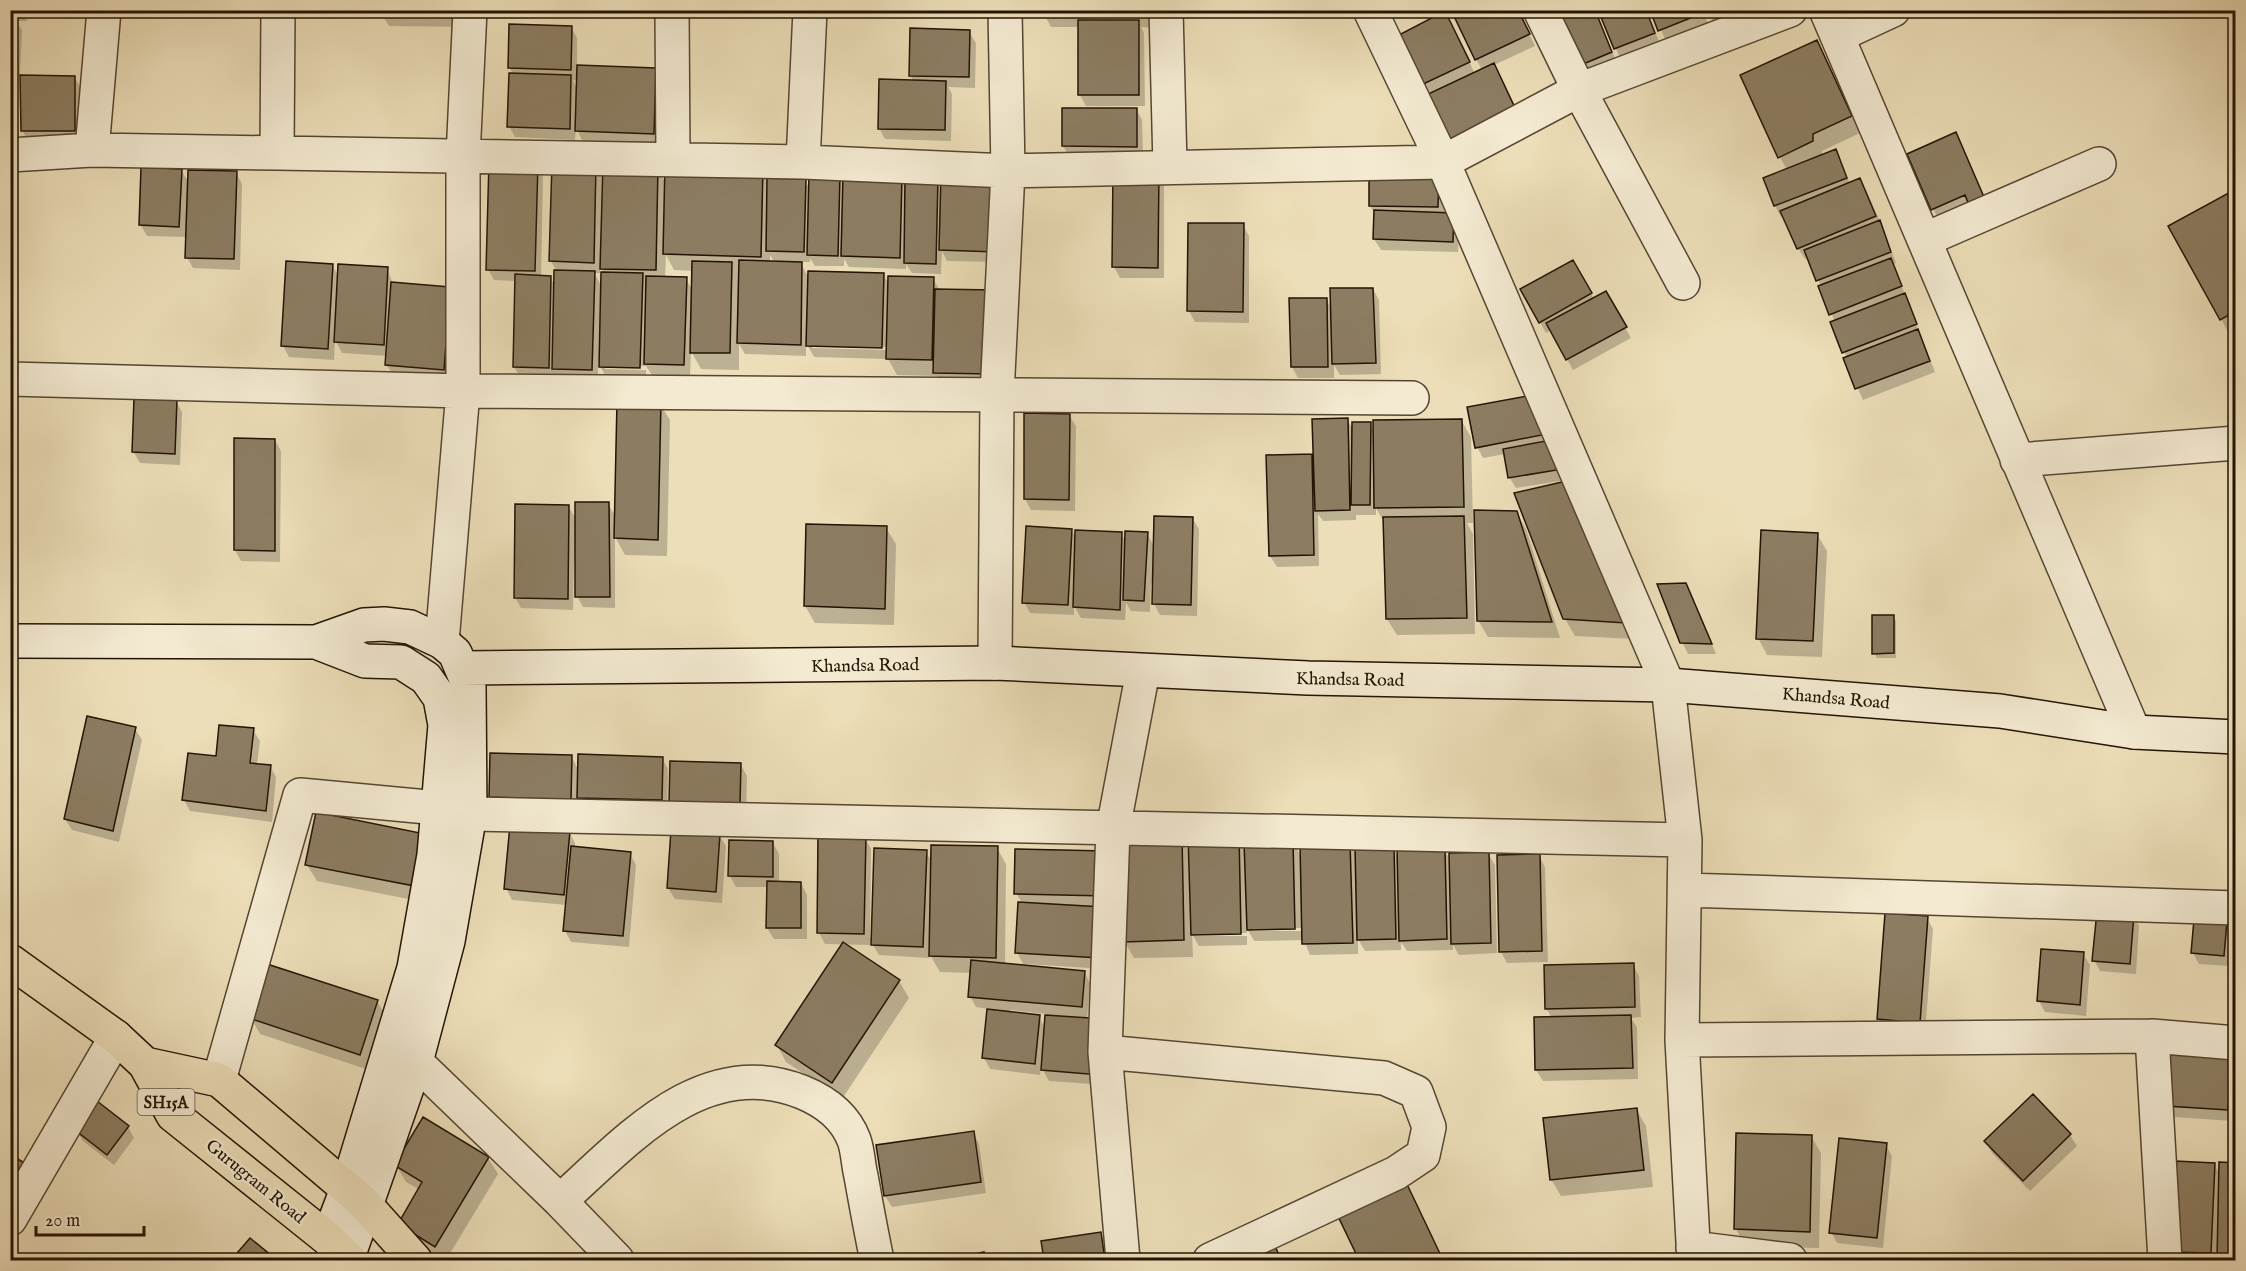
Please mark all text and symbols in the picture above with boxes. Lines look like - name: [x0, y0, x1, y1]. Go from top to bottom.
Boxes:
- street label: Khandsa Road: [811, 654, 920, 679]
- street label: Khandsa Road: [1296, 668, 1405, 693]
- street label: Khandsa Road: [1781, 683, 1891, 716]
- road number: SH15A: [138, 1089, 195, 1115]
- street label: Gurugram Road: [200, 1135, 310, 1230]
- scale bar: [36, 1199, 144, 1237]
- text: 20 m: [45, 1210, 80, 1233]

